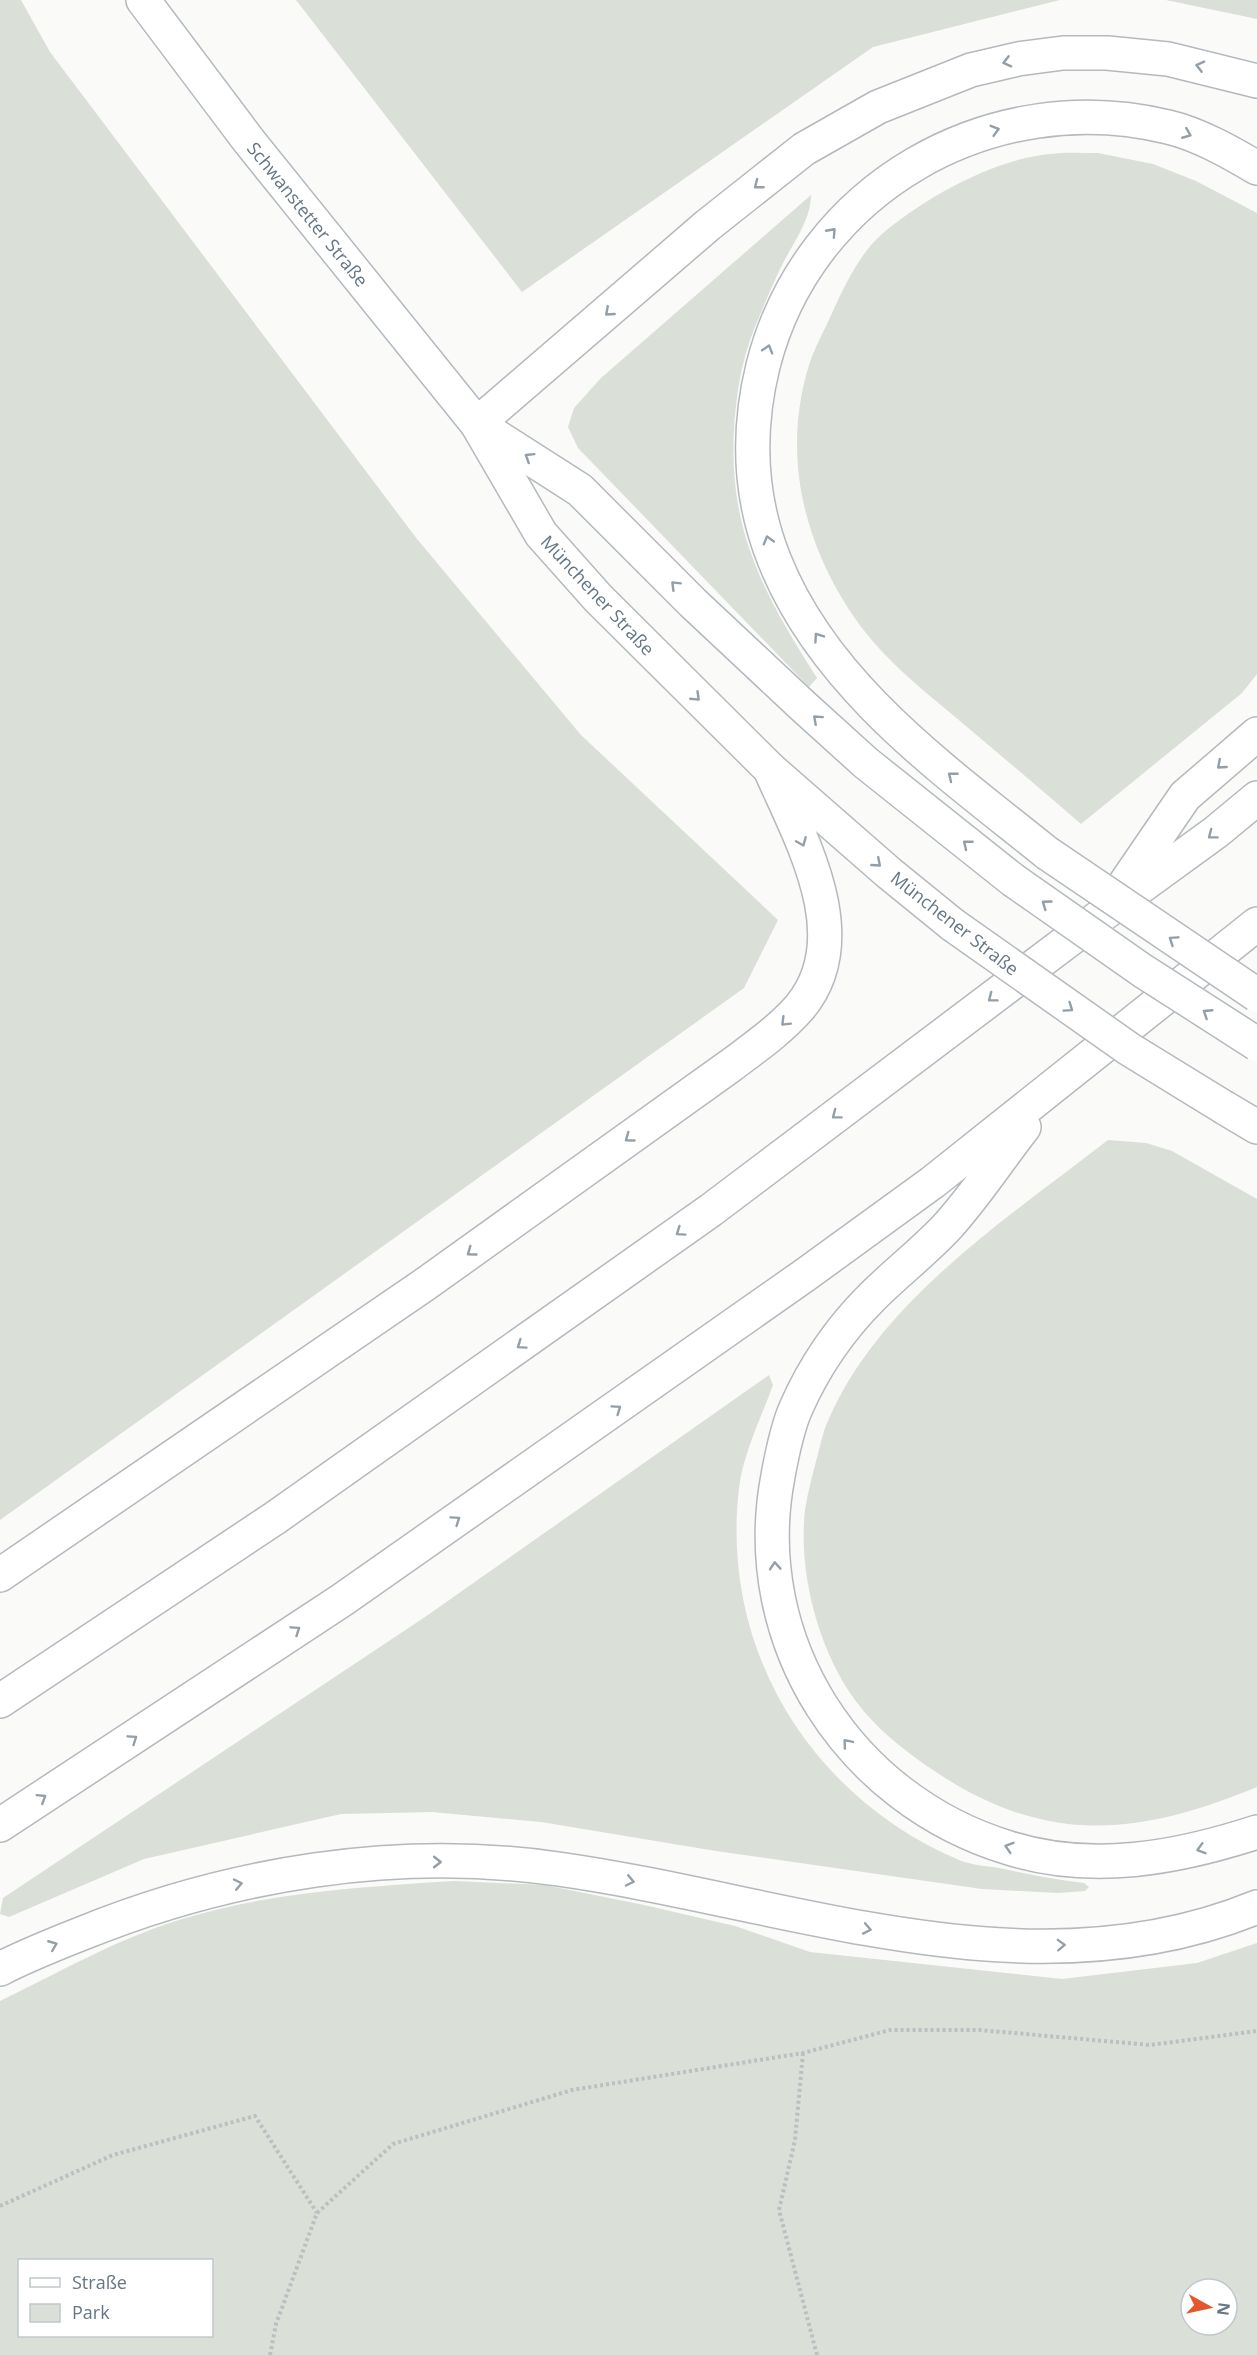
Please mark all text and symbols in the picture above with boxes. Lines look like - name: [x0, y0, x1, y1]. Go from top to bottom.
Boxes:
- one-way arrow: [1003, 54, 1013, 67]
- one-way arrow: [1196, 61, 1206, 74]
- one-way arrow: [989, 125, 1000, 137]
- one-way arrow: [1180, 127, 1191, 139]
- street label: Schwanstetter Straße: [242, 137, 374, 291]
- one-way arrow: [754, 178, 765, 189]
- one-way arrow: [825, 228, 836, 239]
- one-way arrow: [605, 305, 616, 316]
- one-way arrow: [761, 344, 773, 355]
- one-way arrow: [525, 453, 535, 465]
- street label: Münchener Straße: [536, 530, 660, 660]
- one-way arrow: [763, 535, 775, 546]
- one-way arrow: [671, 582, 682, 593]
- one-way arrow: [814, 632, 825, 643]
- one-way arrow: [689, 689, 700, 700]
- one-way arrow: [813, 715, 824, 726]
- one-way arrow: [1217, 758, 1228, 769]
- one-way arrow: [948, 773, 959, 784]
- one-way arrow: [1208, 828, 1219, 839]
- one-way arrow: [794, 836, 806, 847]
- one-way arrow: [963, 840, 974, 851]
- one-way arrow: [870, 856, 881, 867]
- street label: Münchener Straße: [886, 865, 1024, 981]
- one-way arrow: [1041, 900, 1052, 911]
- one-way arrow: [1168, 936, 1179, 947]
- one-way arrow: [987, 990, 998, 1001]
- one-way arrow: [1062, 1001, 1073, 1012]
- one-way arrow: [1203, 1010, 1214, 1021]
- one-way arrow: [782, 1014, 793, 1025]
- one-way arrow: [832, 1108, 843, 1119]
- one-way arrow: [625, 1131, 636, 1142]
- one-way arrow: [676, 1225, 687, 1236]
- one-way arrow: [466, 1245, 477, 1256]
- one-way arrow: [517, 1337, 528, 1348]
- one-way arrow: [610, 1405, 621, 1416]
- one-way arrow: [450, 1516, 461, 1527]
- one-way arrow: [768, 1561, 781, 1570]
- one-way arrow: [289, 1627, 300, 1638]
- one-way arrow: [127, 1735, 138, 1746]
- one-way arrow: [844, 1739, 855, 1750]
- one-way arrow: [36, 1793, 46, 1805]
- one-way arrow: [1004, 1842, 1015, 1854]
- one-way arrow: [1196, 1842, 1207, 1854]
- one-way arrow: [432, 1856, 441, 1868]
- one-way arrow: [625, 1874, 635, 1887]
- one-way arrow: [233, 1878, 243, 1891]
- one-way arrow: [862, 1922, 872, 1935]
- one-way arrow: [1056, 1938, 1065, 1951]
- one-way arrow: [47, 1940, 58, 1952]
- legend: [18, 2259, 213, 2337]
- text: Straße: [72, 2270, 127, 2294]
- north arrow: [1179, 2277, 1239, 2337]
- text: Park: [72, 2300, 110, 2324]
- text: N: [1212, 2301, 1236, 2317]

